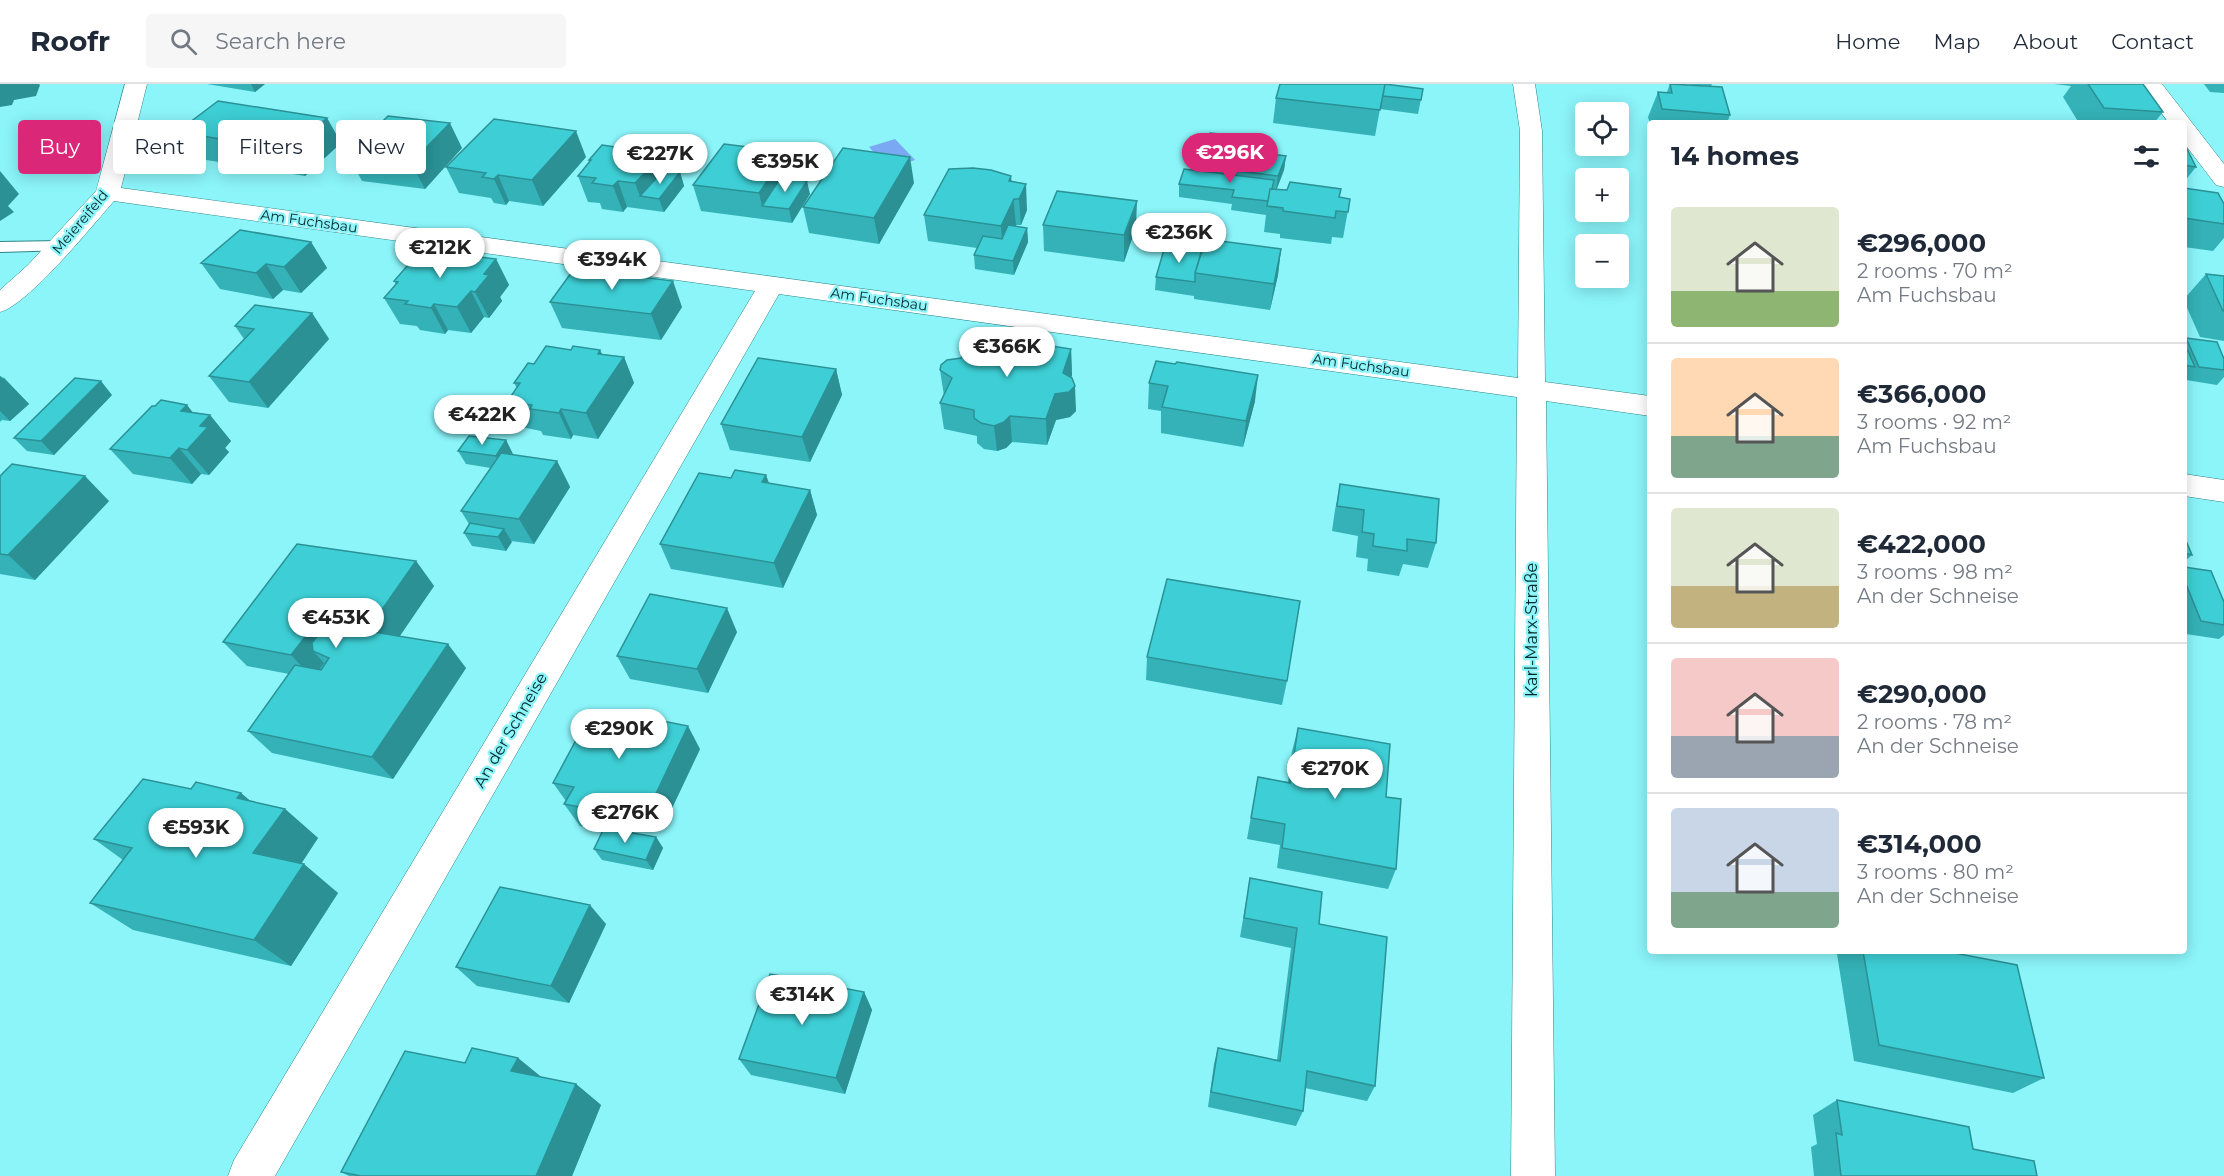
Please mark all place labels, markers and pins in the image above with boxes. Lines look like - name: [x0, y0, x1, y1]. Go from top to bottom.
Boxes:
- pin: €296K: [1188, 133, 1272, 184]
- pin: €227K: [618, 134, 702, 185]
- pin: €395K: [743, 142, 827, 193]
- pin: €236K: [1137, 213, 1221, 264]
- pin: €212K: [398, 228, 482, 279]
- pin: €394K: [570, 240, 654, 291]
- pin: €366K: [965, 327, 1049, 378]
- pin: €422K: [440, 395, 524, 446]
- pin: €453K: [294, 598, 378, 649]
- pin: €290K: [577, 709, 661, 760]
- pin: €270K: [1293, 749, 1377, 800]
- pin: €276K: [583, 793, 667, 844]
- pin: €593K: [154, 808, 238, 859]
- pin: €314K: [760, 975, 844, 1026]

